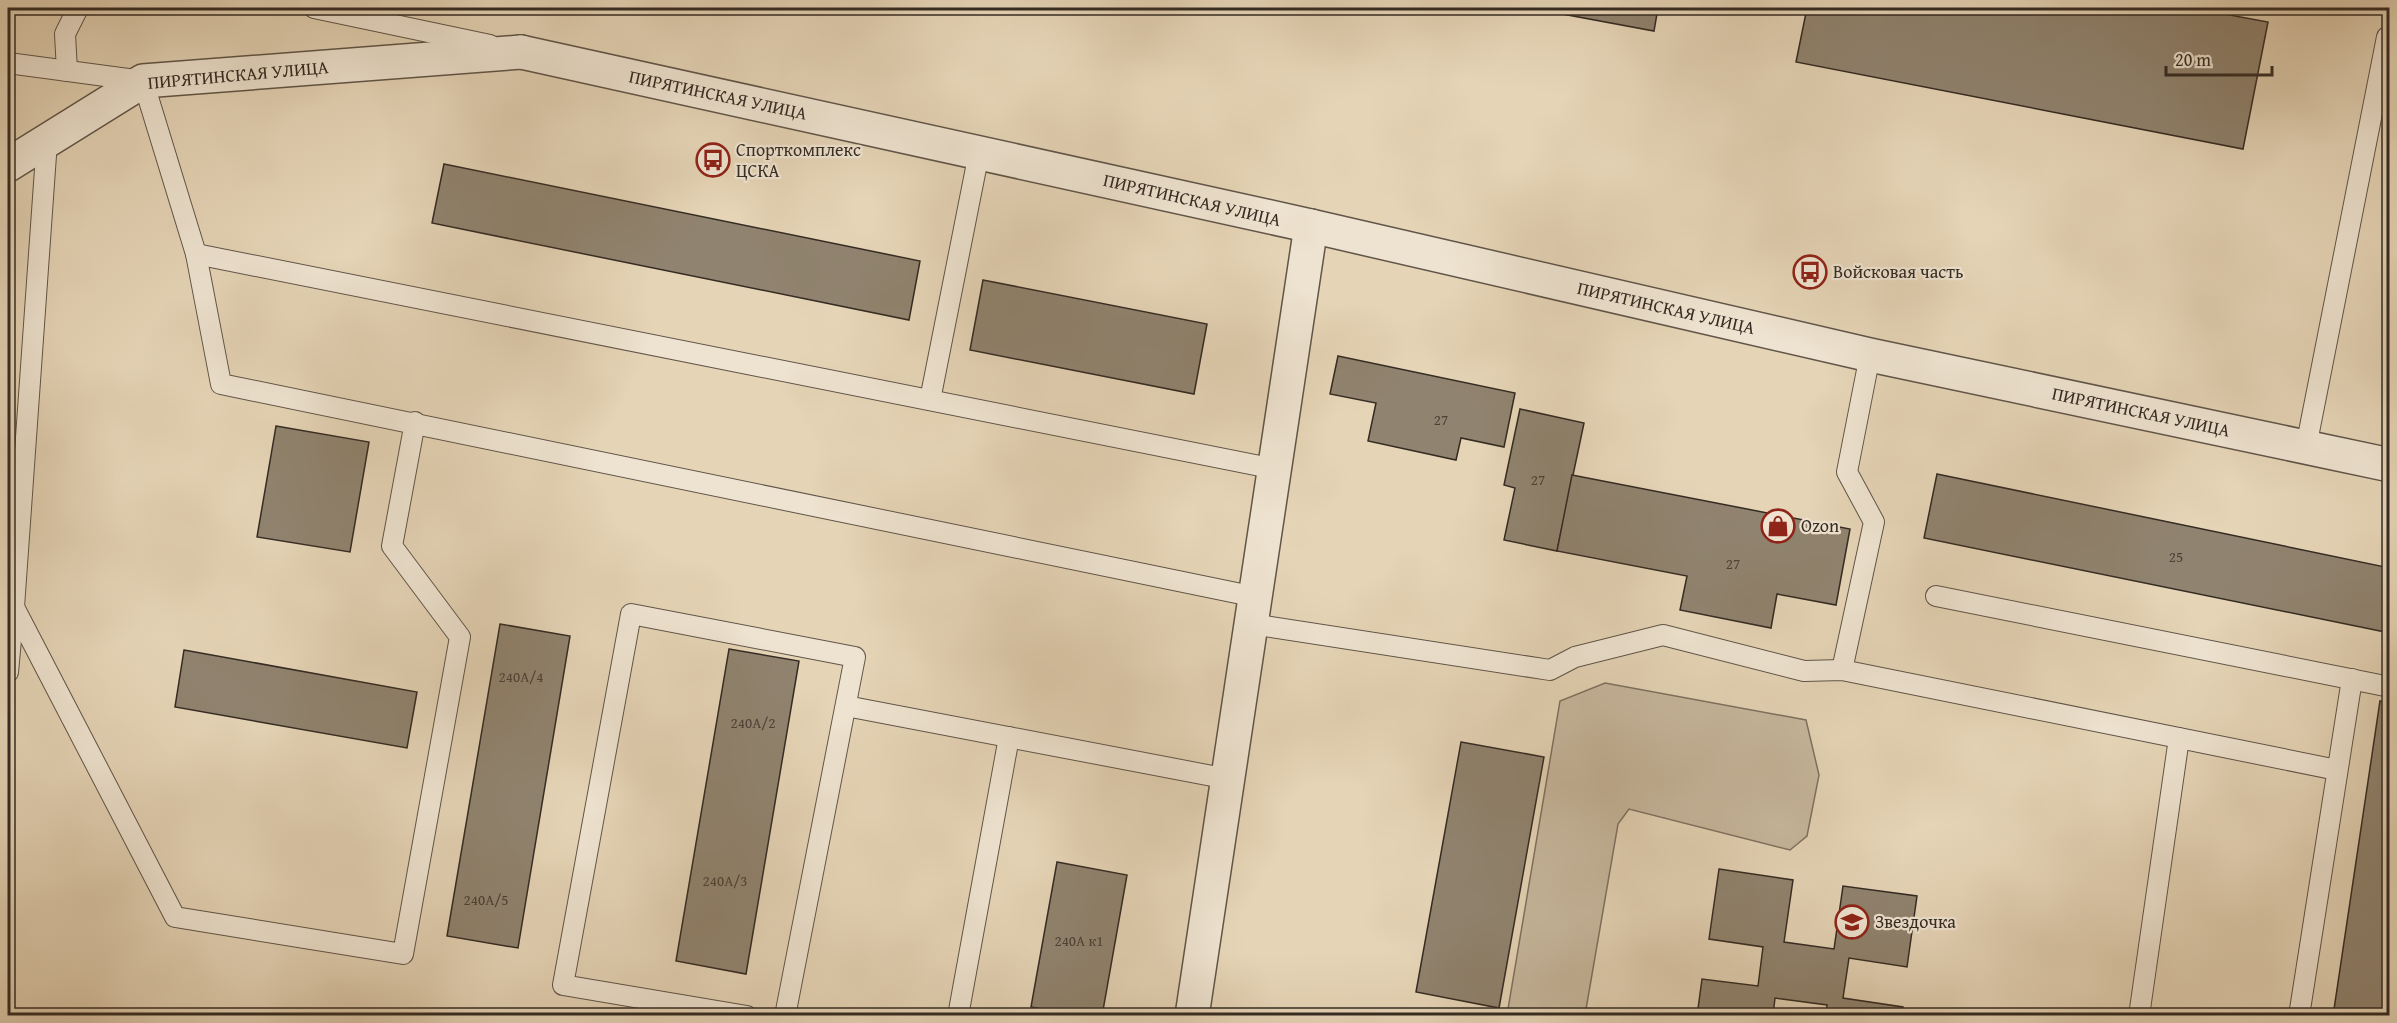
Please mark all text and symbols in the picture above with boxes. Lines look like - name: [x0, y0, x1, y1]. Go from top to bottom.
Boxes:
- scale bar: [2166, 39, 2272, 77]
- text: 20 m: [2175, 46, 2211, 73]
- street label: ПИРЯТИНСКАЯ УЛИЦА: [146, 53, 330, 96]
- street label: ПИРЯТИНСКАЯ УЛИЦА: [627, 62, 810, 127]
- place label: Спорткомплекс ЦСКА: [736, 136, 861, 184]
- bus stop icon: Спорткомплекс ЦСКА: [695, 142, 731, 178]
- street label: ПИРЯТИНСКАЯ УЛИЦА: [1101, 166, 1284, 233]
- bus stop icon: Войсковая часть: [1792, 254, 1828, 290]
- place label: Войсковая часть: [1833, 258, 1963, 285]
- street label: ПИРЯТИНСКАЯ УЛИЦА: [1575, 274, 1758, 341]
- street label: ПИРЯТИНСКАЯ УЛИЦА: [2050, 379, 2233, 444]
- house number: 27: [1434, 409, 1448, 430]
- house number: 27: [1531, 469, 1545, 490]
- shop icon: Ozon: [1760, 508, 1796, 544]
- place label: Ozon: [1801, 512, 1839, 539]
- house number: 25: [2169, 546, 2183, 567]
- house number: 27: [1726, 553, 1740, 574]
- house number: 240А/4: [498, 666, 544, 687]
- house number: 240А/2: [730, 712, 776, 733]
- house number: 240А/3: [702, 870, 748, 891]
- house number: 240А/5: [463, 889, 509, 910]
- school or university icon: Звездочка: [1834, 904, 1870, 940]
- place label: Звездочка: [1875, 908, 1956, 935]
- house number: 240А к1: [1054, 930, 1104, 951]

